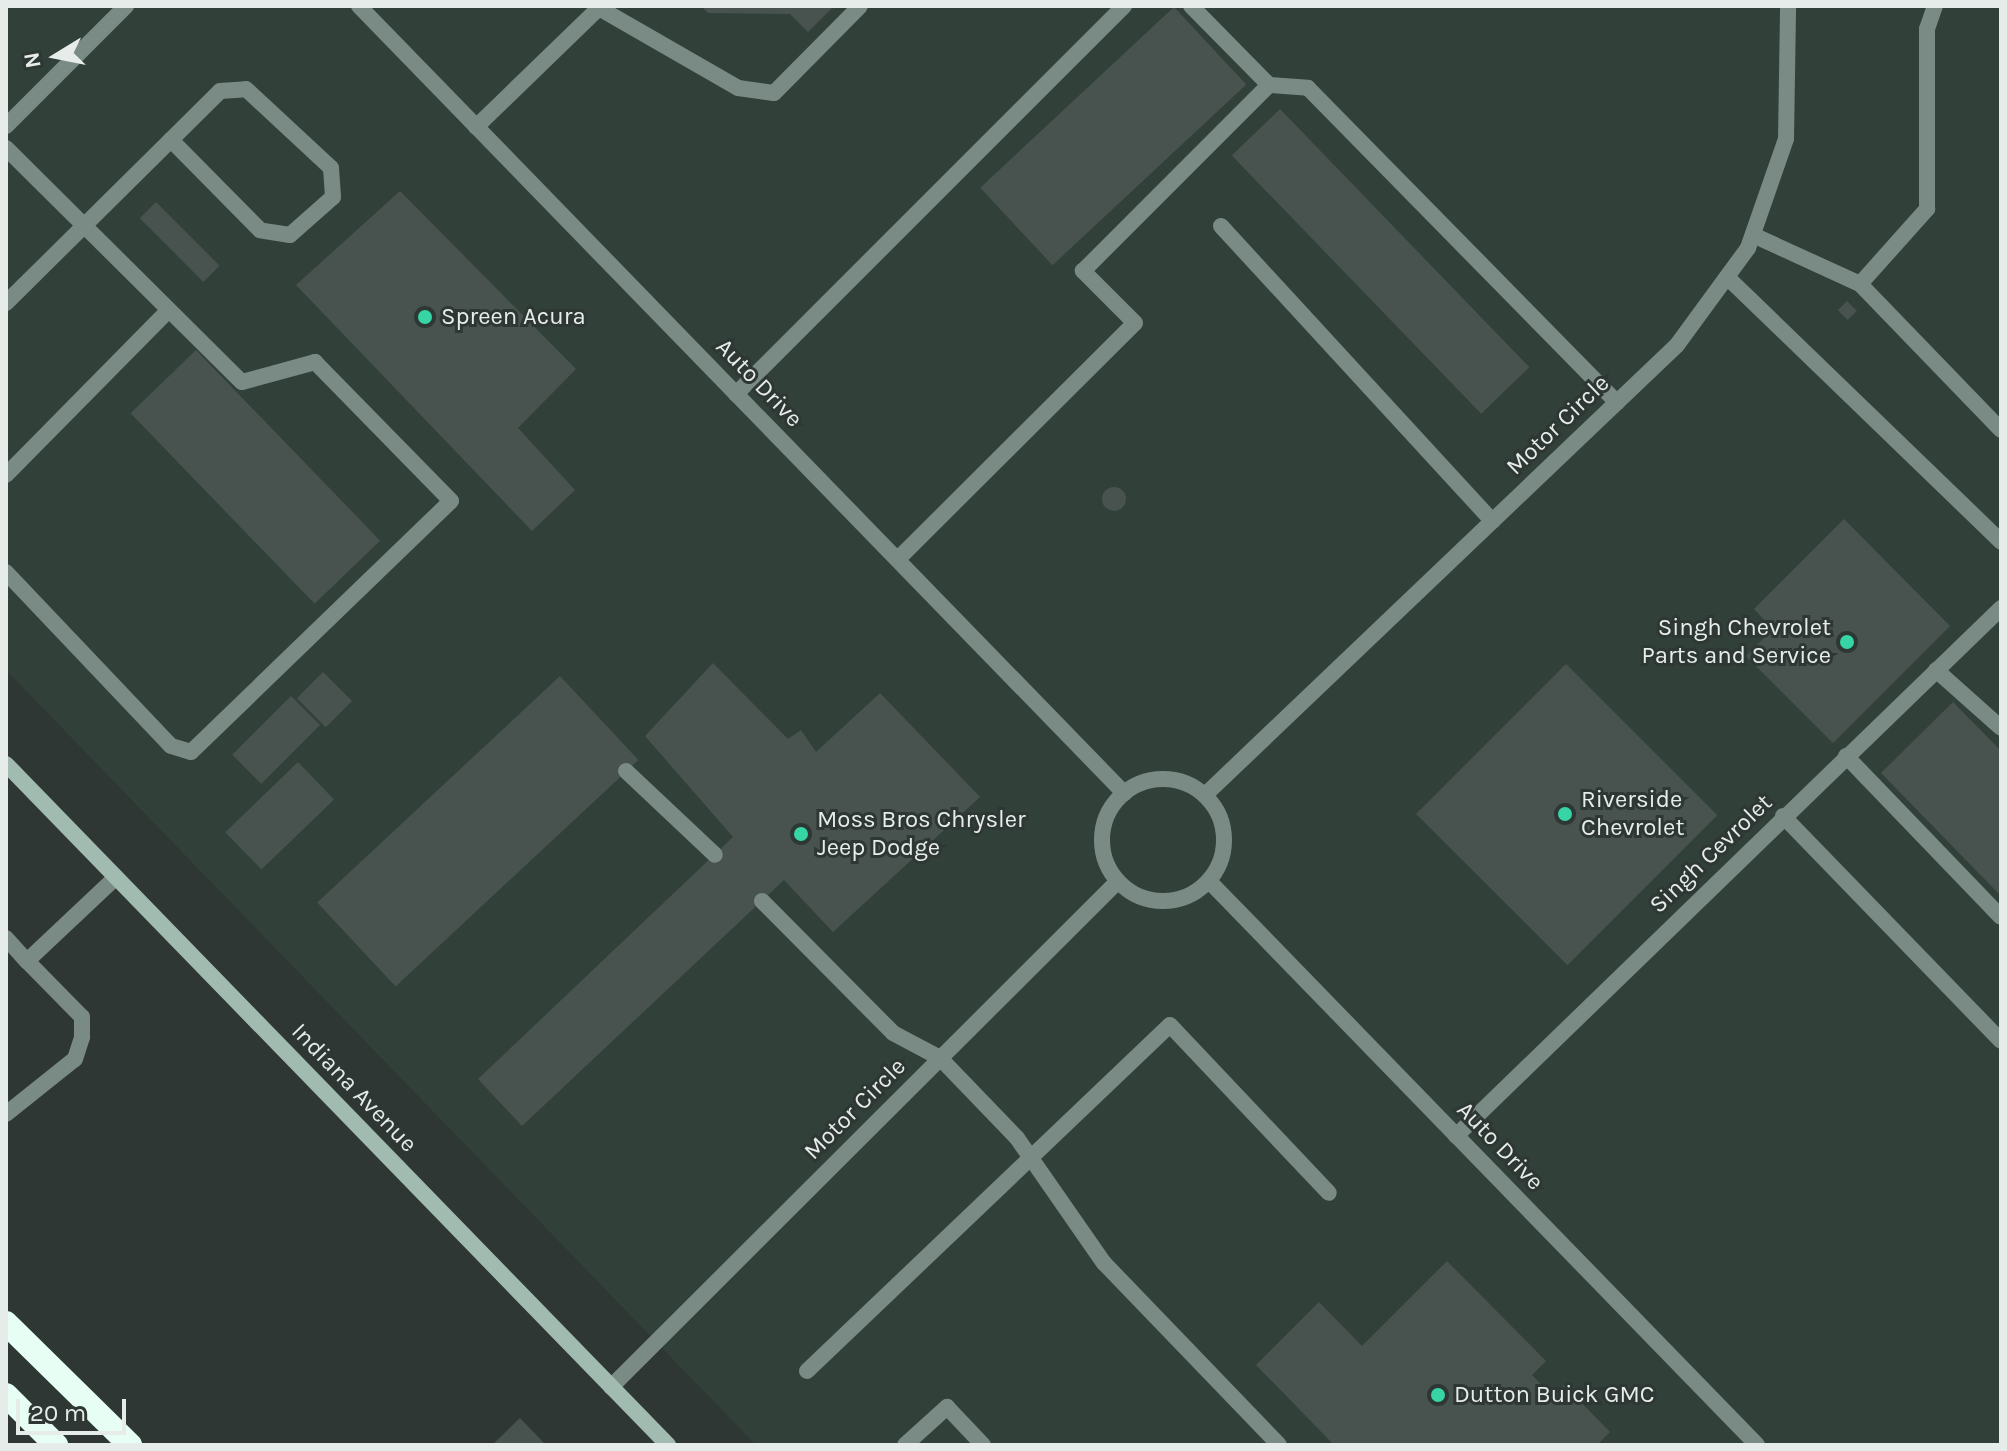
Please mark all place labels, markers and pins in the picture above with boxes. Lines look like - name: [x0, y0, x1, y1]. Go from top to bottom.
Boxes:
- place label: Spreen Acura: [441, 303, 586, 331]
- marker: Spreen Acura: [416, 308, 434, 326]
- place label: Singh Chevrolet Parts and Service: [1641, 614, 1831, 670]
- marker: Singh Chevrolet Parts and Service: [1838, 633, 1856, 651]
- place label: Riverside Chevrolet: [1581, 786, 1684, 842]
- marker: Riverside Chevrolet: [1556, 805, 1574, 823]
- place label: Moss Bros Chrysler Jeep Dodge: [817, 806, 1026, 862]
- marker: Moss Bros Chrysler Jeep Dodge: [792, 825, 810, 843]
- place label: Dutton Buick GMC: [1454, 1381, 1654, 1409]
- marker: Dutton Buick GMC: [1429, 1386, 1447, 1404]

